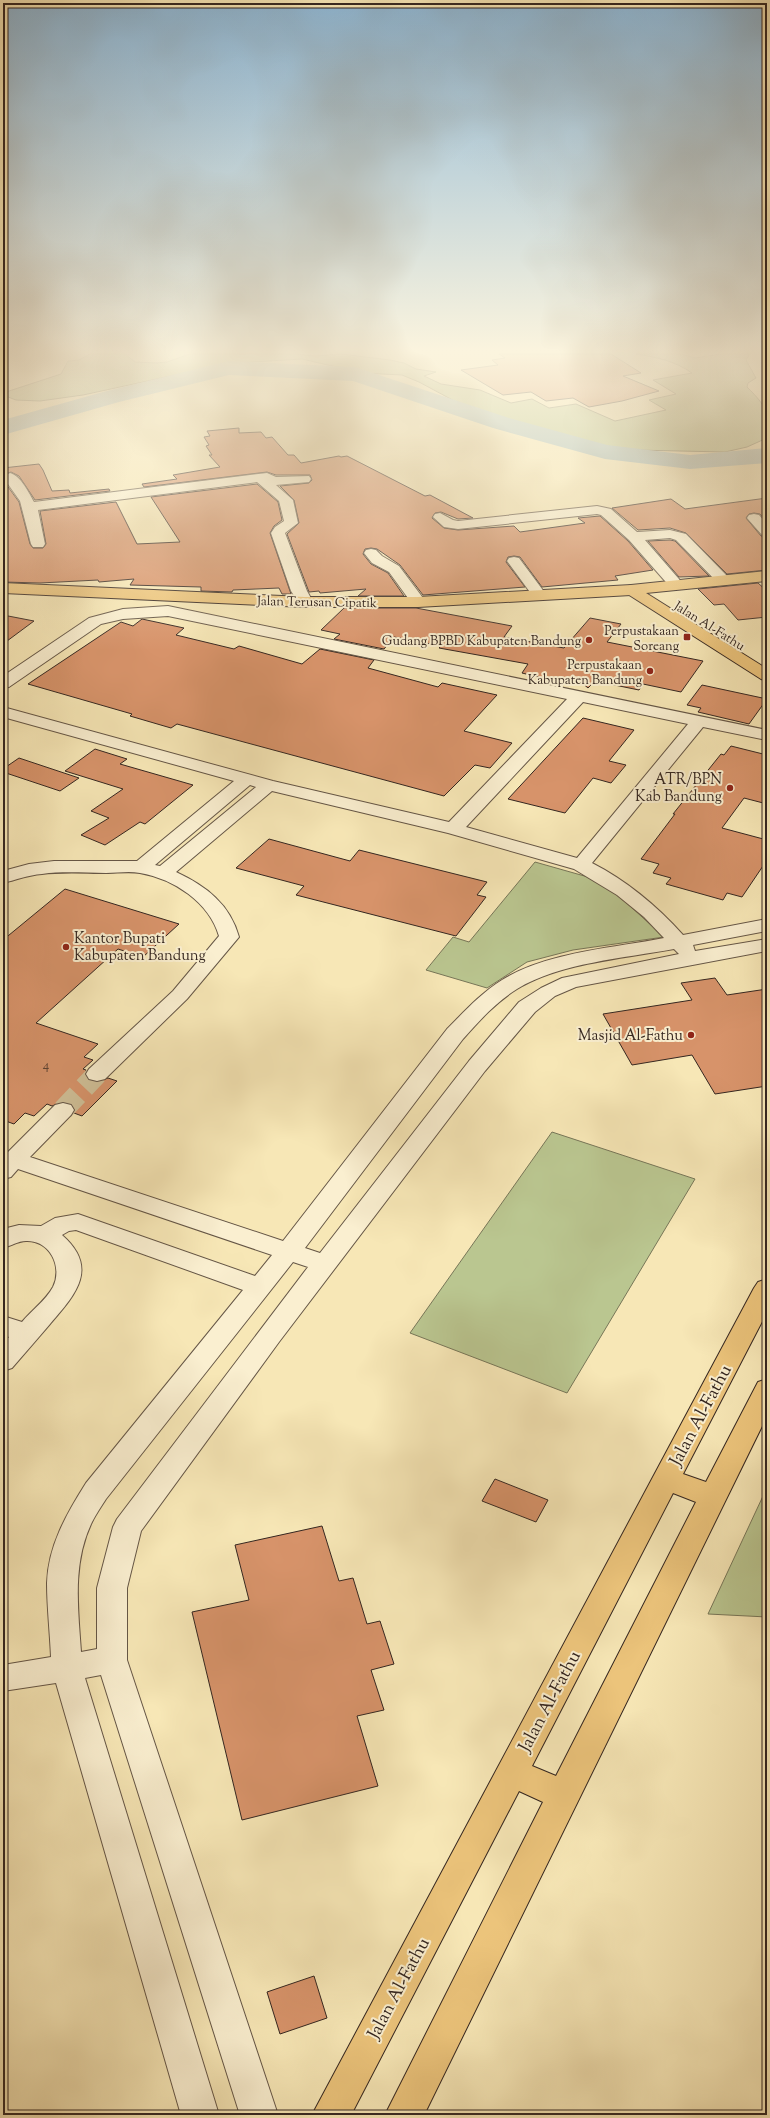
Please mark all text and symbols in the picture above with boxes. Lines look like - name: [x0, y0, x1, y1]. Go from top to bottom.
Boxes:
- street label: Jalan Terusan Cipatik: [256, 593, 377, 613]
- street label: Jalan Al-Fathu: [669, 597, 748, 656]
- place label: Perpustakaan Soreang: [604, 623, 679, 656]
- marker: Perpustakaan Soreang: [682, 632, 692, 642]
- place label: Gudang BPBD Kabupaten Bandung: [382, 633, 581, 651]
- marker: Gudang BPBD Kabupaten Bandung: [584, 635, 594, 645]
- place label: Perpustakaan Kabupaten Bandung: [528, 657, 642, 690]
- marker: Perpustakaan Kabupaten Bandung: [645, 666, 655, 676]
- place label: ATR/BPN Kab Bandung: [635, 770, 722, 808]
- marker: ATR/BPN Kab Bandung: [725, 783, 735, 793]
- place label: Kantor Bupati Kabupaten Bandung: [74, 929, 206, 967]
- marker: Kantor Bupati Kabupaten Bandung: [61, 942, 71, 952]
- place label: Masjid Al-Fathu: [578, 1026, 683, 1047]
- marker: Masjid Al-Fathu: [686, 1030, 696, 1040]
- house number: 4: [43, 1057, 50, 1075]
- street label: Jalan Al-Fathu: [664, 1361, 739, 1472]
- street label: Jalan Al-Fathu: [513, 1647, 588, 1758]
- street label: Jalan Al-Fathu: [362, 1934, 437, 2045]

